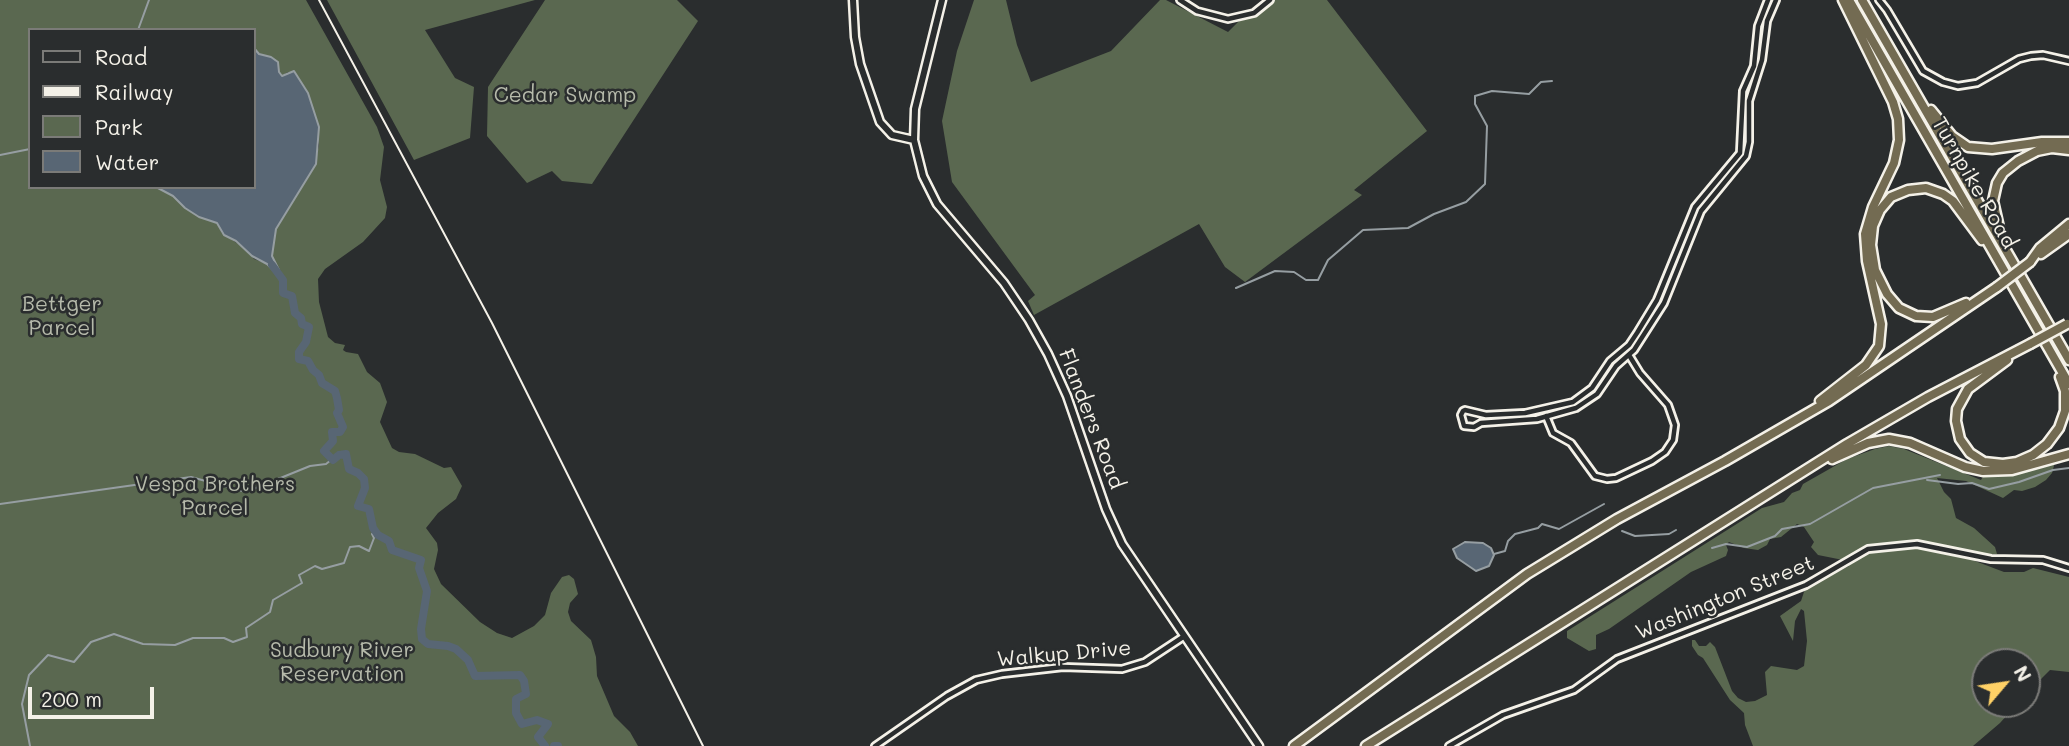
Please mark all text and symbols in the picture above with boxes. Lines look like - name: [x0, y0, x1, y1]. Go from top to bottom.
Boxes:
- legend: [28, 28, 256, 189]
- text: Road: [95, 43, 147, 70]
- text: Railway: [95, 78, 174, 105]
- park label: Cedar Swamp: [494, 83, 636, 109]
- text: Park: [95, 113, 143, 140]
- street label: Turnpike Road: [1926, 113, 2022, 253]
- text: Water: [95, 148, 159, 175]
- park label: Bettger Parcel: [22, 292, 102, 342]
- street label: Flanders Road: [1053, 345, 1129, 493]
- park label: Vespa Brothers Parcel: [135, 472, 295, 522]
- street label: Washington Street: [1632, 551, 1818, 645]
- street label: Walkup Drive: [996, 636, 1132, 672]
- park label: Sudbury River Reservation: [270, 638, 414, 688]
- north arrow: [1971, 648, 2041, 718]
- text: N: [2009, 661, 2037, 686]
- scale bar: [32, 672, 158, 716]
- text: 200 m: [41, 685, 102, 712]

